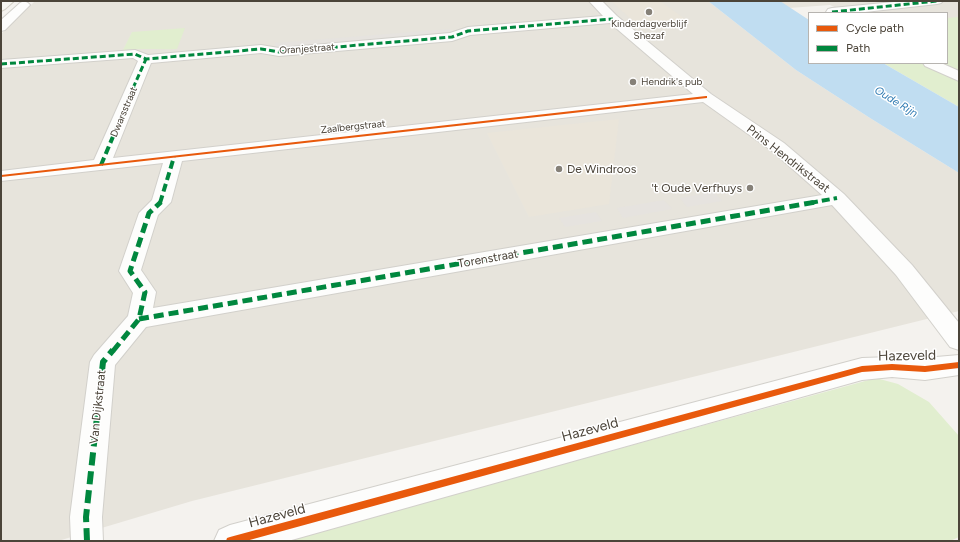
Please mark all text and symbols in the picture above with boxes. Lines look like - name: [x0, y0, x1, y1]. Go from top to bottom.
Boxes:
- marker: Kinderdagverblijf Shezaf: [644, 7, 654, 17]
- legend: [808, 12, 948, 64]
- place label: Kinderdagverblijf Shezaf: [611, 18, 687, 42]
- text: Cycle path: [846, 21, 904, 35]
- street label: Oranjestraat: [279, 41, 335, 57]
- text: Path: [846, 41, 870, 55]
- place label: Hendrik's pub: [641, 76, 702, 88]
- marker: Hendrik's pub: [628, 77, 638, 87]
- water label: Oude Rijn: [872, 84, 920, 120]
- street label: Dwarsstraat: [108, 85, 140, 139]
- street label: Zaalbergstraat: [320, 118, 386, 136]
- street label: Prins Hendrikstraat: [743, 122, 833, 196]
- place label: De Windroos: [567, 162, 636, 176]
- marker: De Windroos: [554, 164, 564, 174]
- place label: 't Oude Verfhuys: [651, 181, 742, 195]
- marker: 't Oude Verfhuys: [745, 183, 755, 193]
- street label: Torenstraat: [457, 247, 519, 271]
- street label: Hazeveld: [878, 347, 936, 365]
- street label: Van Dijkstraat: [87, 369, 109, 445]
- street label: Hazeveld: [560, 414, 620, 446]
- street label: Hazeveld: [247, 500, 307, 532]

